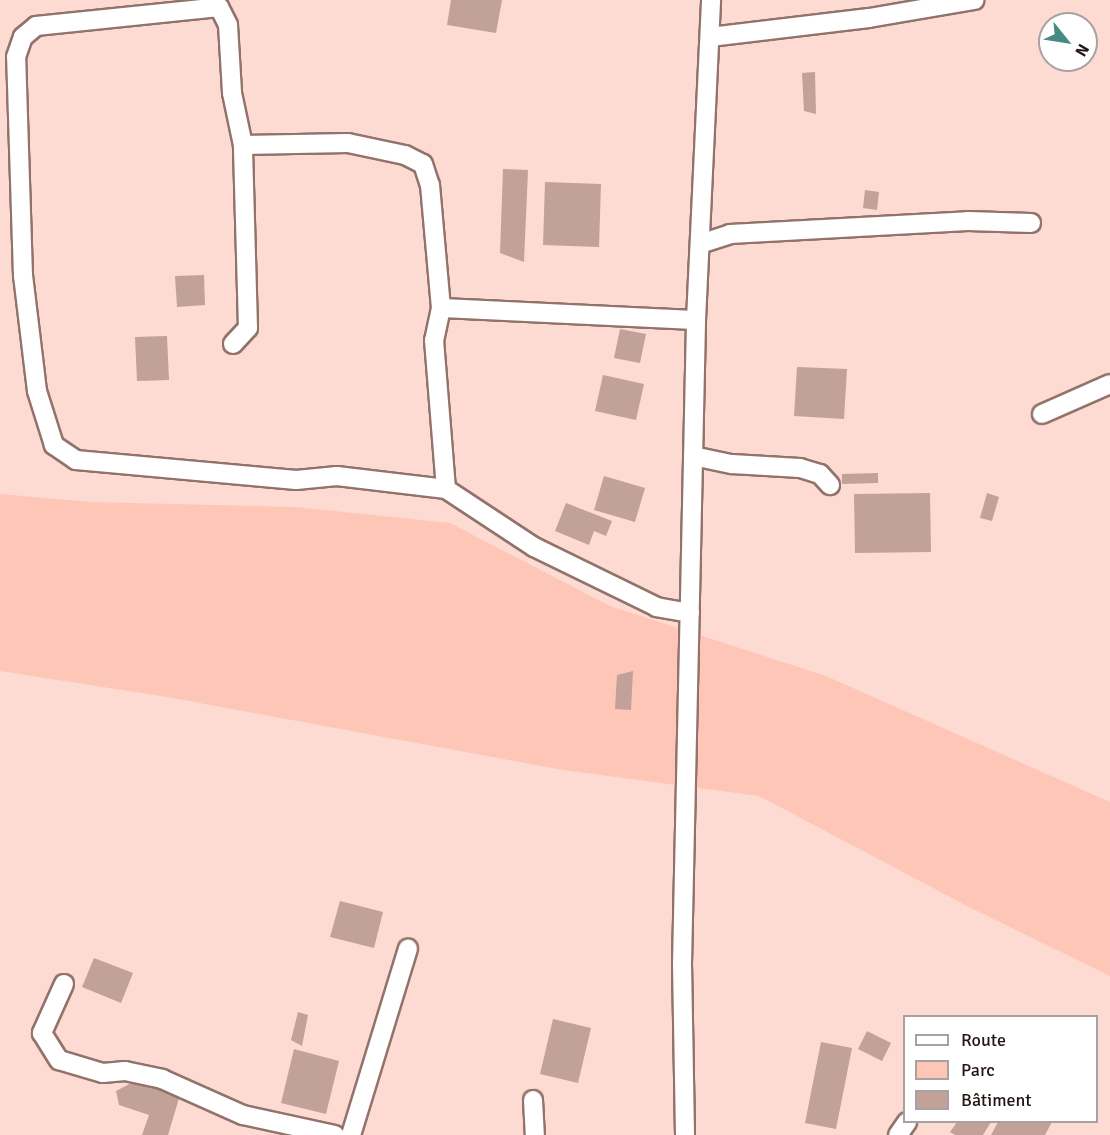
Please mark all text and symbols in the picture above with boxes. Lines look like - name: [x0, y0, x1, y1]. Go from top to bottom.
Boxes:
- north arrow: [1038, 12, 1098, 72]
- text: N: [1070, 40, 1093, 60]
- legend: [903, 1015, 1098, 1123]
- text: Route: [961, 1029, 1006, 1051]
- text: Parc: [961, 1059, 995, 1081]
- text: Bâtiment: [961, 1089, 1032, 1111]

